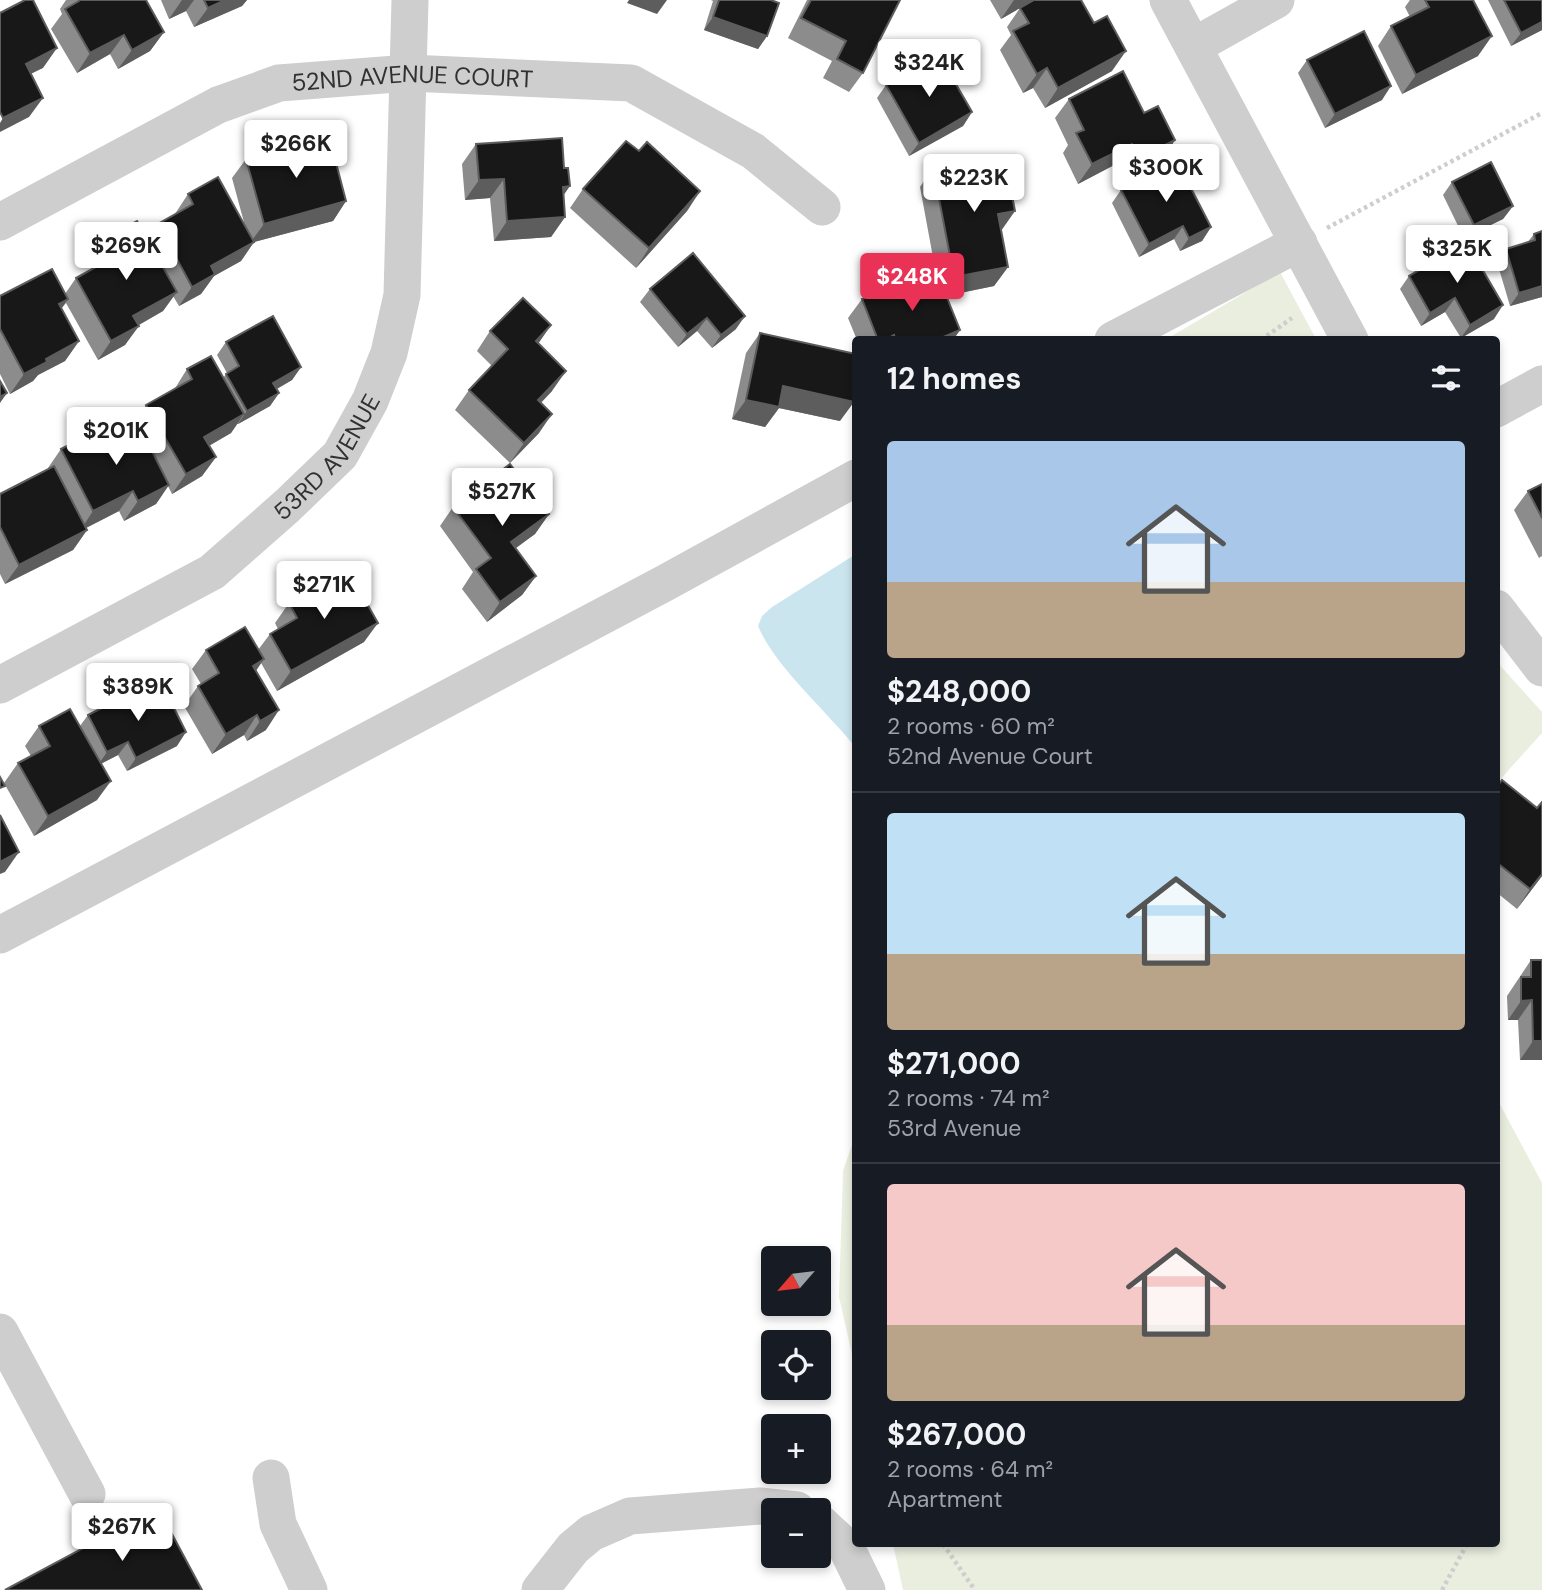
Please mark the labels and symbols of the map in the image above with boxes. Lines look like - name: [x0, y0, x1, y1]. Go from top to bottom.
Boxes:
- pin: $324K: [880, 40, 978, 99]
- street label: 52ND AVENUE COURT: [290, 57, 534, 97]
- pin: $266K: [247, 120, 345, 180]
- pin: $300K: [1117, 144, 1215, 204]
- pin: $223K: [925, 154, 1023, 214]
- pin: $269K: [77, 222, 175, 282]
- pin: $325K: [1408, 226, 1506, 285]
- pin: $248K: [863, 254, 961, 313]
- street label: 53RD AVENUE: [266, 388, 387, 527]
- pin: $201K: [67, 407, 165, 467]
- pin: $527K: [453, 468, 551, 528]
- pin: $271K: [275, 562, 373, 621]
- pin: $389K: [89, 664, 187, 723]
- north arrow: [761, 1246, 831, 1316]
- pin: $267K: [73, 1504, 171, 1563]

